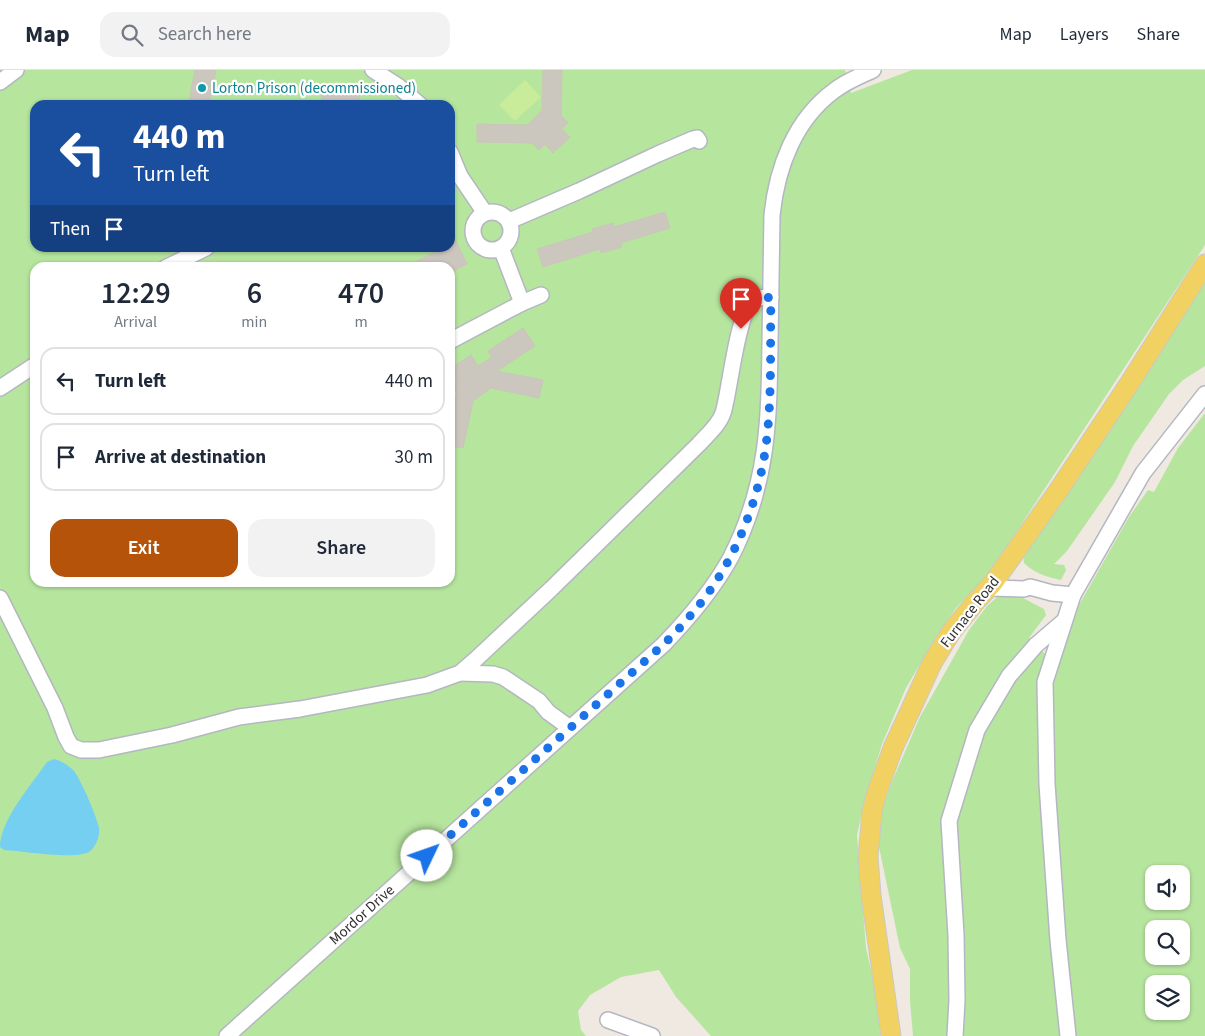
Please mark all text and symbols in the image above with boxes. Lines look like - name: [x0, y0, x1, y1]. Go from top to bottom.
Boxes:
- search box: [100, 12, 450, 57]
- text: Map: [25, 17, 70, 52]
- icon: search: [118, 21, 146, 49]
- text: Search here: [158, 21, 251, 48]
- text: Map: [1000, 22, 1032, 47]
- text: Layers: [1060, 22, 1109, 47]
- text: Share: [1137, 22, 1180, 47]
- place label: Lorton Prison (decommissioned): [212, 78, 416, 99]
- marker: Lorton Prison (decommissioned): [196, 82, 208, 94]
- text: 440 m: [133, 112, 225, 162]
- icon: left: [50, 120, 115, 185]
- text: Turn left: [133, 158, 209, 190]
- icon: arrive: [100, 215, 128, 243]
- text: Then: [50, 216, 90, 243]
- text: 12:29: [101, 272, 171, 315]
- text: 6: [247, 272, 262, 315]
- text: 470: [338, 272, 384, 315]
- pin: [720, 278, 762, 329]
- icon: arrive: [727, 285, 755, 313]
- text: Arrival: [114, 311, 157, 333]
- text: min: [241, 311, 267, 333]
- text: m: [355, 311, 368, 333]
- icon: left: [52, 367, 80, 395]
- text: Turn left: [95, 368, 166, 395]
- text: 440 m: [385, 368, 433, 395]
- icon: arrive: [52, 443, 80, 471]
- text: Arrive at destination: [95, 444, 266, 471]
- text: 30 m: [395, 444, 433, 471]
- button: Exit: [50, 519, 238, 577]
- button: Share: [248, 519, 435, 577]
- street label: Furnace Road: [935, 572, 1005, 652]
- position arrow: [400, 829, 452, 881]
- map controls: [1145, 865, 1190, 1020]
- button: sound: [1145, 865, 1190, 910]
- street label: Mordor Drive: [325, 880, 399, 950]
- button: search: [1145, 920, 1190, 965]
- button: layers: [1145, 975, 1190, 1020]

